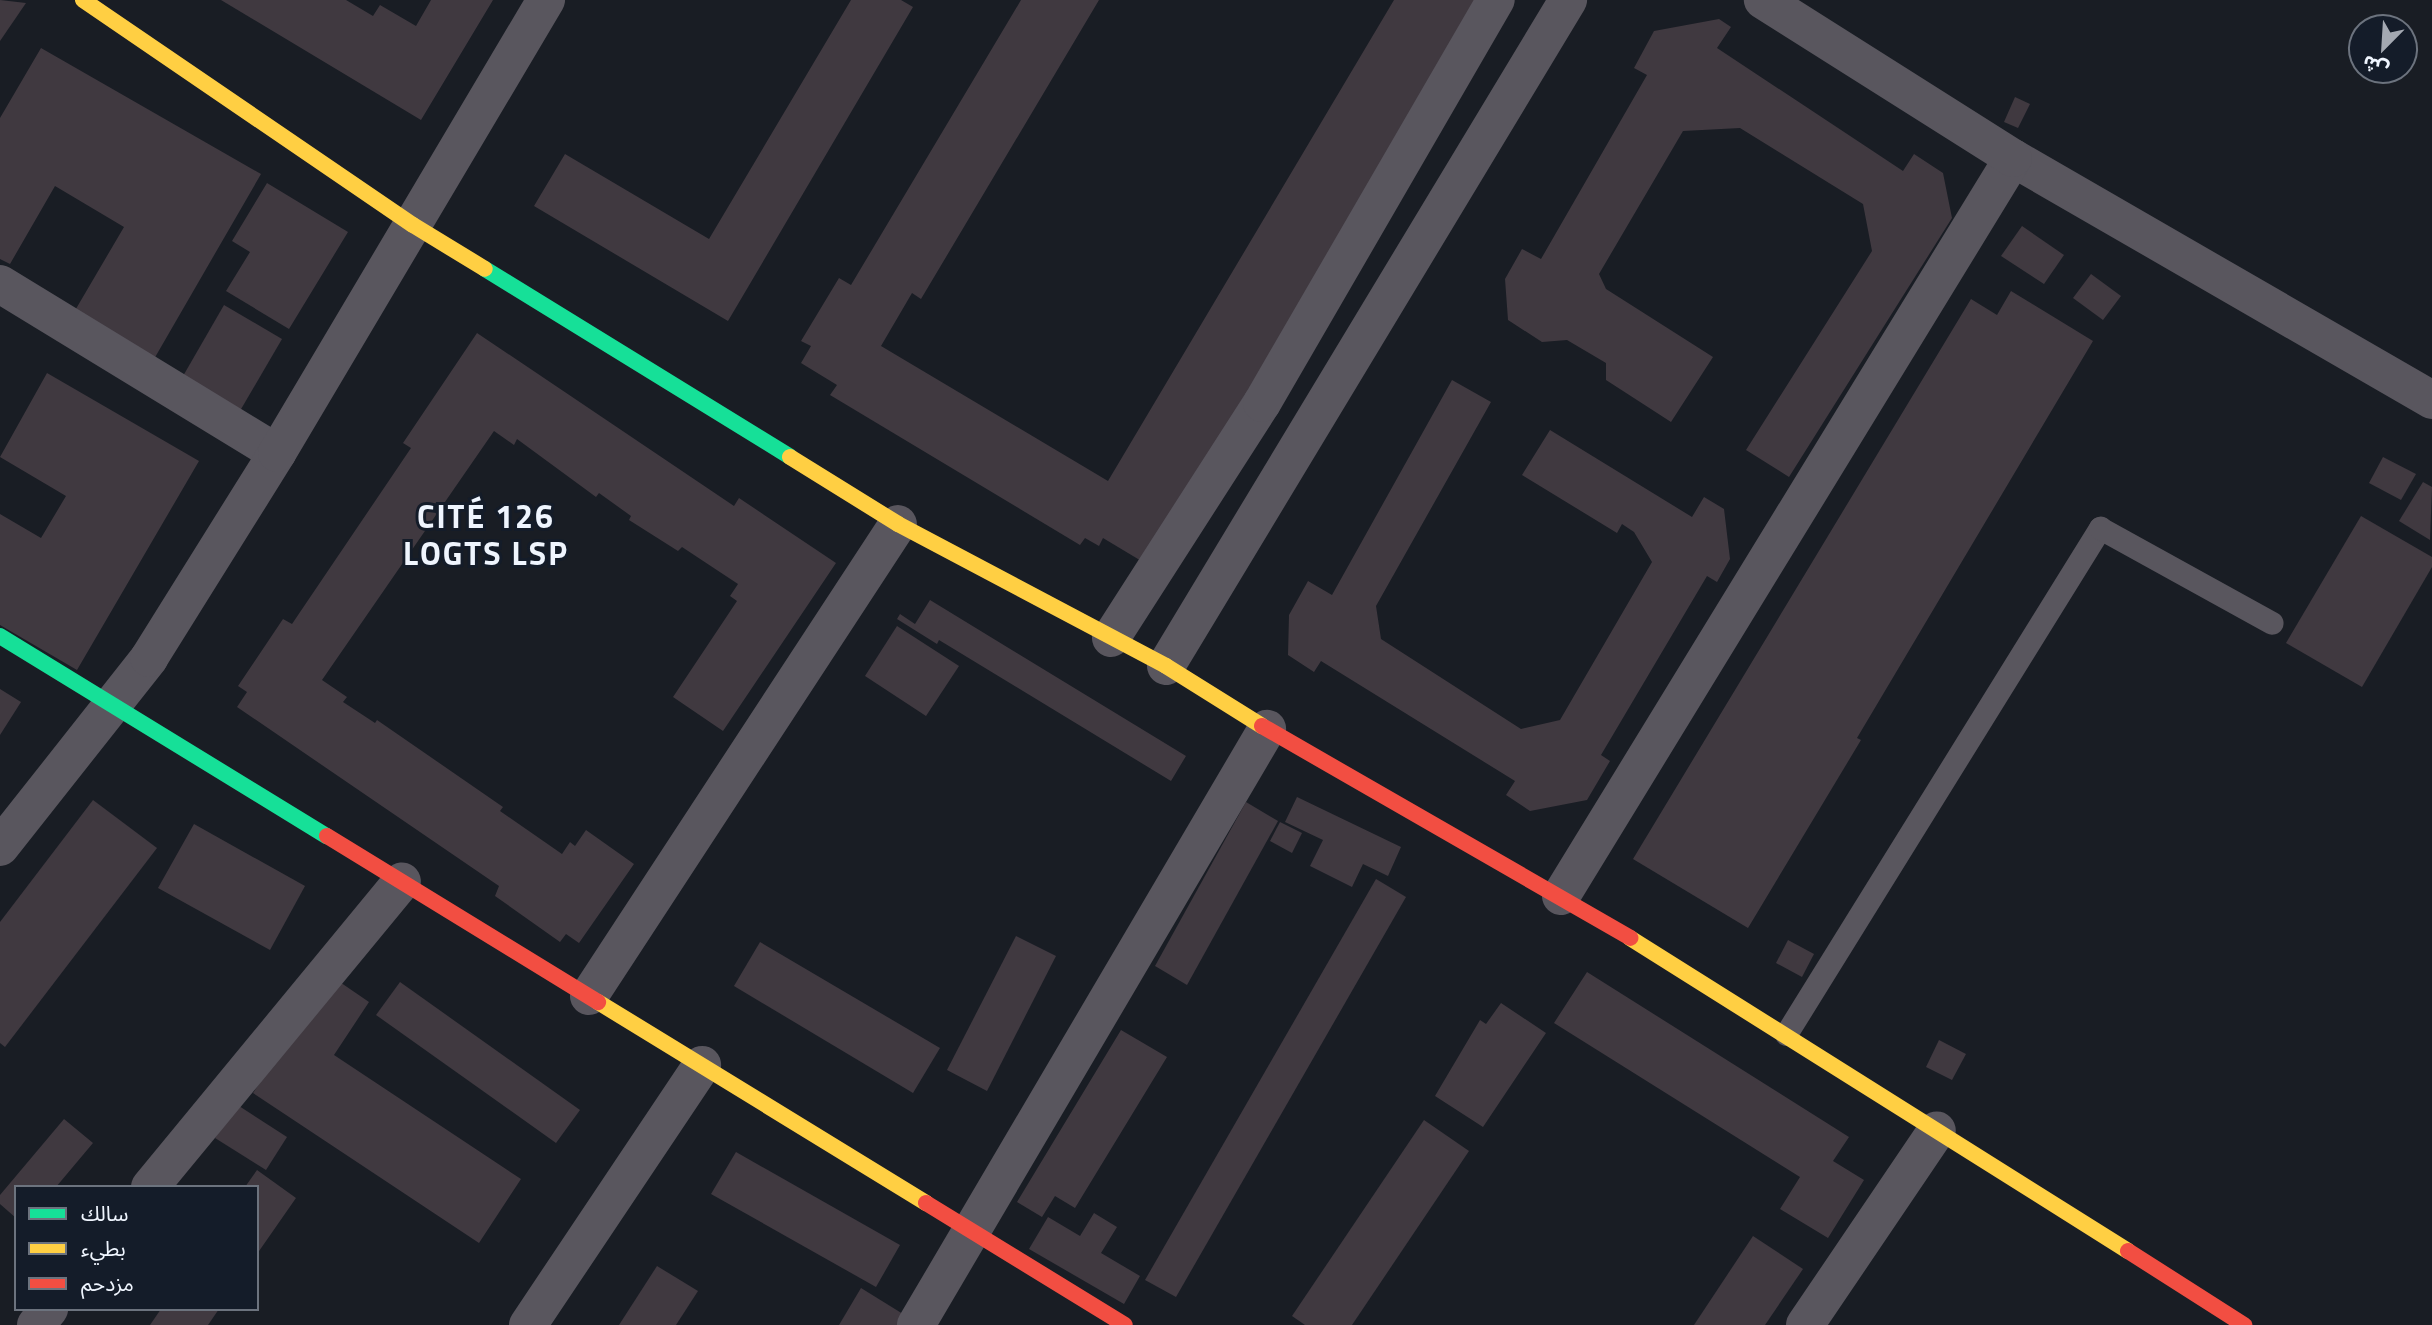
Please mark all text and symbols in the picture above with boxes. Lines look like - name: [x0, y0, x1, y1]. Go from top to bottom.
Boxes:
- north arrow: [2348, 14, 2418, 84]
- text: ش: [2357, 48, 2393, 85]
- district label: CITÉ 126 LOGTS LSP: [404, 498, 568, 573]
- legend: [14, 1185, 259, 1311]
- text: سالك: [81, 1197, 128, 1229]
- text: بطيء: [81, 1232, 126, 1264]
- text: مزدحم: [81, 1267, 134, 1299]

